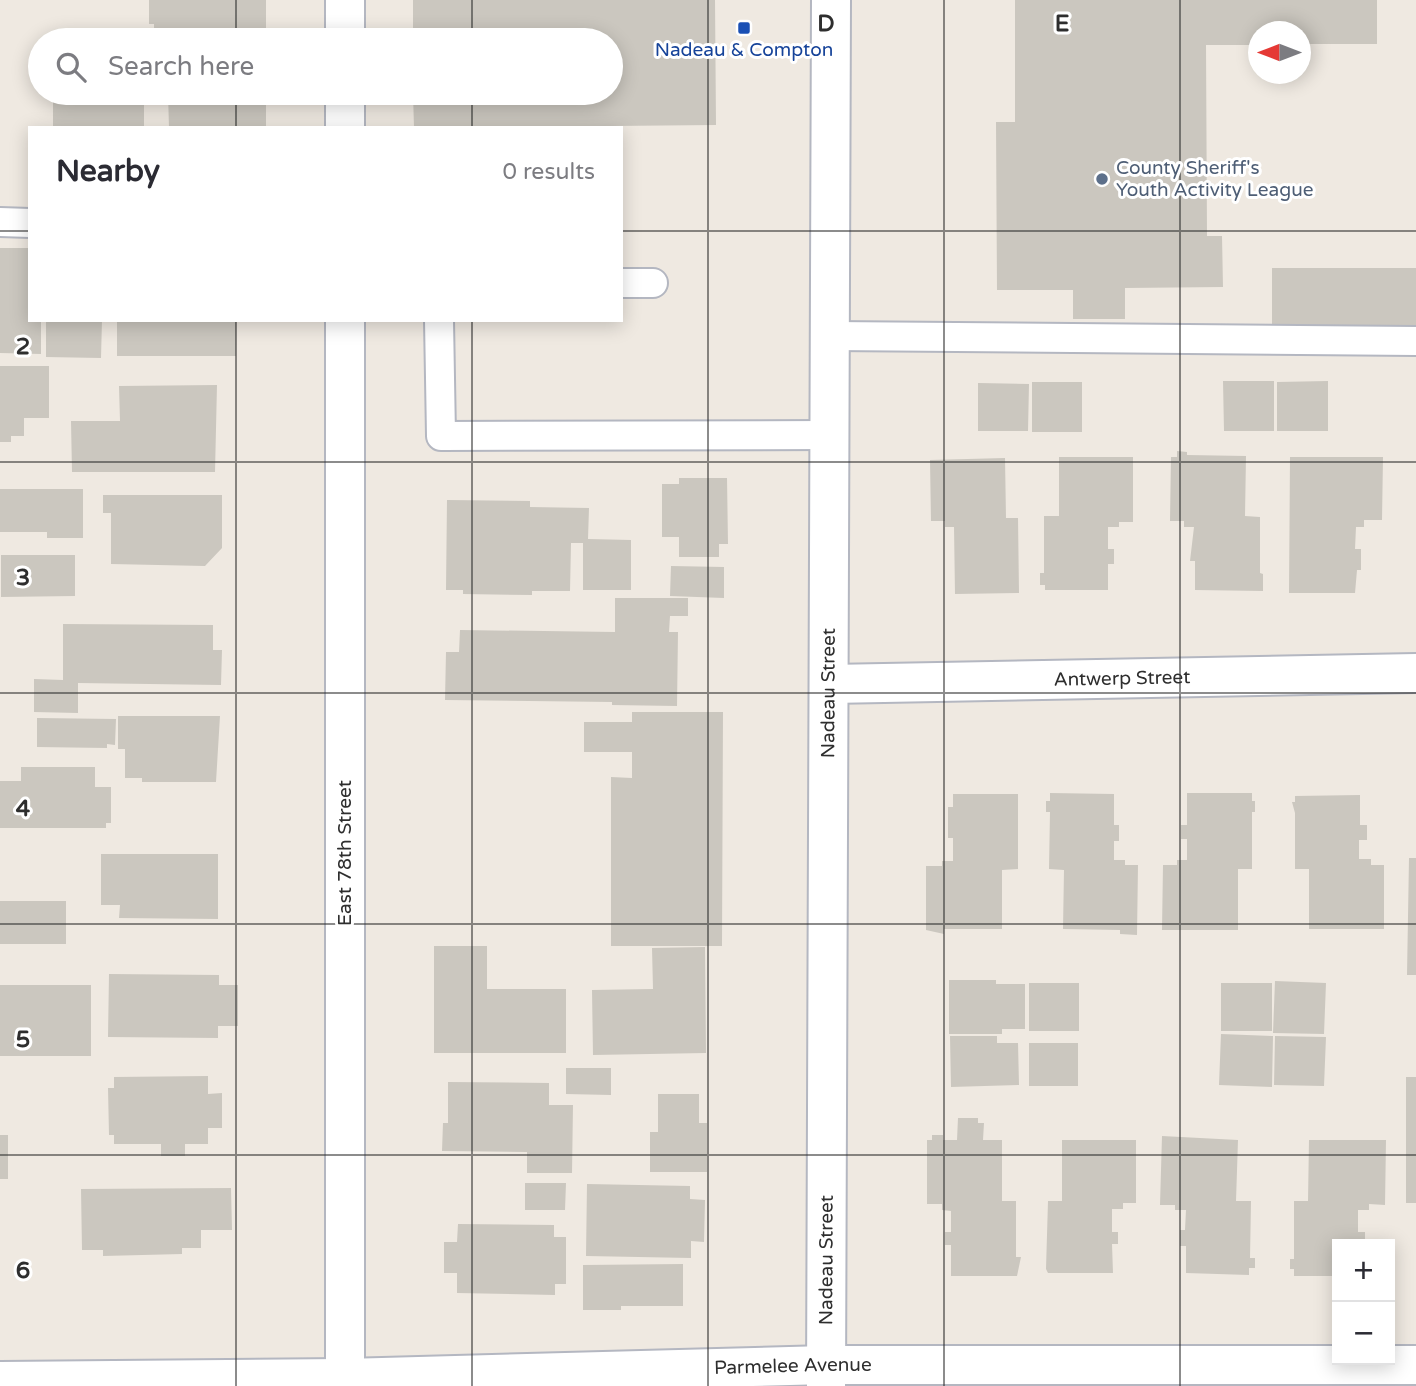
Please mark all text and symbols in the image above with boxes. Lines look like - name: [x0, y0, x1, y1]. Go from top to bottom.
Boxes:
- text: D: [817, 10, 835, 38]
- text: E: [1055, 10, 1069, 38]
- marker: Nadeau & Compton: [736, 20, 752, 36]
- north arrow: [1248, 21, 1311, 84]
- search box: [28, 28, 623, 105]
- place label: Nadeau & Compton: [655, 39, 833, 61]
- icon: search: [52, 48, 90, 86]
- text: Search here: [108, 51, 254, 82]
- text: Nearby: [56, 153, 160, 190]
- place label: County Sheriff's Youth Activity League: [1116, 157, 1313, 201]
- text: 0 results: [502, 158, 595, 186]
- marker: County Sheriff's Youth Activity League: [1094, 171, 1110, 187]
- text: 2: [16, 333, 30, 361]
- text: 3: [16, 564, 30, 592]
- street label: Nadeau Street: [817, 628, 840, 758]
- street label: Antwerp Street: [1053, 666, 1191, 691]
- street label: East 78th Street: [334, 780, 356, 926]
- text: 4: [16, 795, 31, 823]
- text: 5: [16, 1026, 30, 1054]
- street label: Nadeau Street: [815, 1195, 838, 1325]
- map controls: [1332, 1239, 1395, 1365]
- button: +: [1332, 1239, 1395, 1302]
- text: 6: [16, 1257, 30, 1285]
- button: −: [1332, 1302, 1395, 1365]
- street label: Parmelee Avenue: [714, 1354, 872, 1379]

